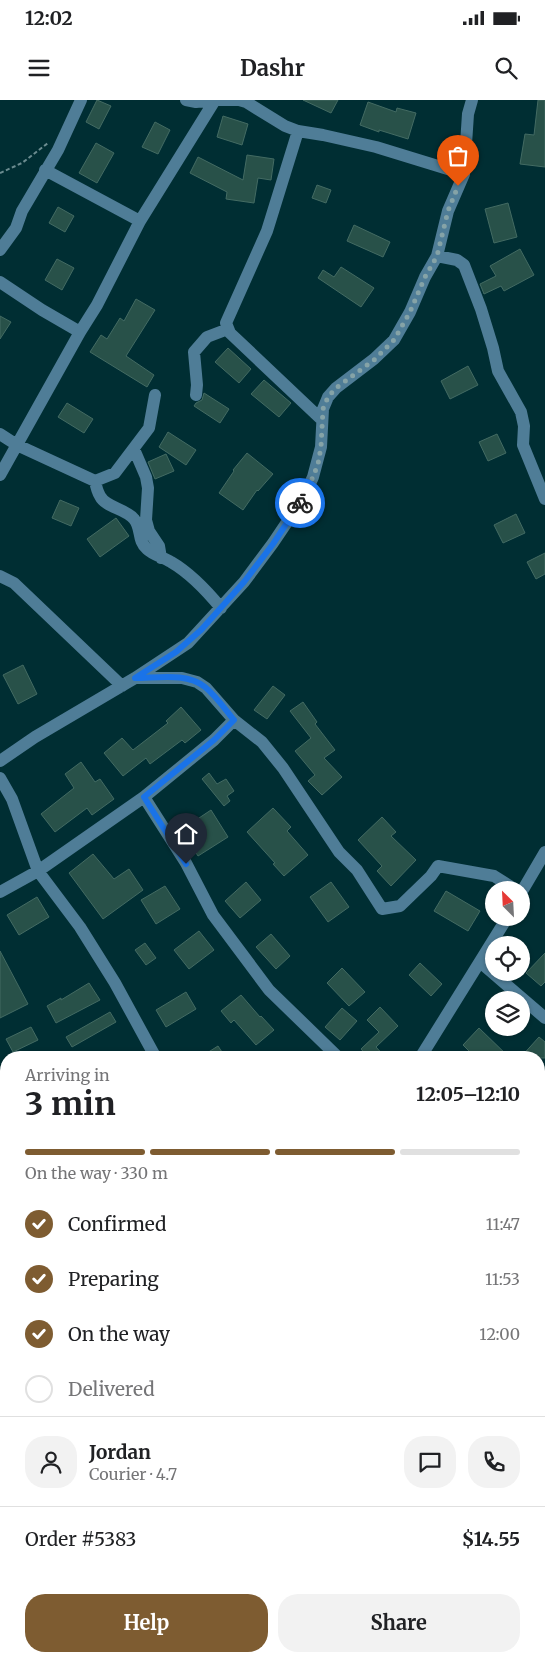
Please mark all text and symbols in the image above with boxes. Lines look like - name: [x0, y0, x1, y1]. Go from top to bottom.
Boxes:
- text: 12:02: [25, 6, 73, 30]
- icon: menu: [25, 54, 53, 82]
- text: Dashr: [240, 54, 305, 82]
- icon: search: [492, 54, 520, 82]
- pin: [437, 135, 479, 186]
- icon: bag: [444, 142, 472, 170]
- courier: [275, 478, 325, 528]
- icon: bike: [286, 489, 314, 517]
- pin: [165, 813, 207, 864]
- icon: home: [172, 820, 200, 848]
- north arrow: [485, 881, 530, 926]
- map controls: [485, 881, 530, 1036]
- button: locate: [485, 936, 530, 981]
- button: layers: [485, 991, 530, 1036]
- text: Arriving in: [25, 1065, 110, 1085]
- text: 12:05–12:10: [416, 1082, 520, 1106]
- text: 3 min: [25, 1084, 116, 1124]
- text: On the way · 330 m: [25, 1163, 168, 1183]
- icon: check: [25, 1210, 53, 1238]
- text: Confirmed: [68, 1212, 166, 1236]
- text: 11:47: [486, 1214, 520, 1234]
- icon: check: [25, 1265, 53, 1293]
- text: Preparing: [68, 1267, 159, 1291]
- text: 11:53: [485, 1269, 520, 1289]
- icon: check: [25, 1320, 53, 1348]
- text: On the way: [68, 1322, 170, 1346]
- text: 12:00: [479, 1324, 520, 1344]
- text: Delivered: [68, 1377, 155, 1401]
- button: person: [25, 1436, 77, 1488]
- button: chat: [404, 1436, 456, 1488]
- button: phone: [468, 1436, 520, 1488]
- text: Jordan: [89, 1440, 151, 1464]
- text: Courier · 4.7: [89, 1464, 177, 1484]
- text: Order #5383: [25, 1527, 136, 1551]
- text: $14.55: [462, 1527, 520, 1551]
- button: Help: [25, 1594, 268, 1652]
- button: Share: [278, 1594, 520, 1652]

